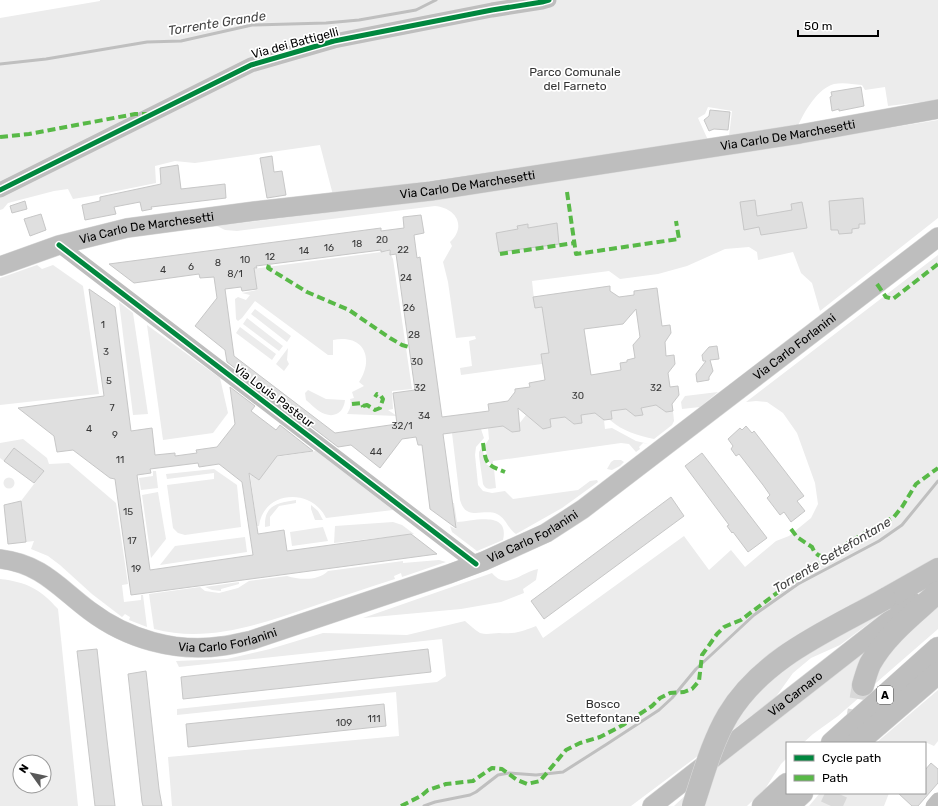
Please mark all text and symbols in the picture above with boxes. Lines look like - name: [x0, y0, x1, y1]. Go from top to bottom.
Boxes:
- water label: Torrente Grande: [167, 8, 267, 38]
- scale bar: [798, 12, 878, 38]
- text: 50 m: [804, 19, 832, 33]
- street label: Via dei Battigelli: [250, 25, 340, 61]
- park label: Parco Comunale del Farneto: [529, 65, 621, 93]
- street label: Via Carlo De Marchesetti: [719, 117, 856, 153]
- street label: Via Carlo De Marchesetti: [399, 168, 536, 201]
- street label: Via Carlo De Marchesetti: [78, 210, 215, 247]
- house number: 20: [376, 234, 388, 246]
- house number: 18: [352, 238, 362, 250]
- house number: 16: [324, 242, 334, 254]
- house number: 22: [397, 244, 409, 256]
- house number: 14: [299, 245, 309, 257]
- house number: 12: [265, 251, 275, 263]
- house number: 10: [240, 254, 250, 266]
- house number: 8: [215, 257, 221, 269]
- house number: 6: [188, 261, 194, 273]
- house number: 4: [160, 264, 166, 276]
- house number: 8/1: [227, 268, 243, 280]
- house number: 24: [400, 272, 412, 284]
- house number: 26: [403, 302, 415, 314]
- street label: Via Carlo Forlanini: [750, 311, 839, 383]
- house number: 1: [101, 319, 105, 331]
- house number: 28: [408, 329, 420, 341]
- house number: 3: [103, 346, 109, 358]
- house number: 30: [411, 356, 423, 368]
- street label: Via Louis Pasteur: [231, 361, 317, 431]
- house number: 5: [106, 375, 112, 387]
- house number: 32: [414, 382, 426, 394]
- house number: 32: [650, 382, 662, 394]
- house number: 30: [572, 390, 584, 402]
- house number: 7: [109, 402, 115, 414]
- house number: 34: [418, 410, 430, 422]
- house number: 32/1: [392, 420, 412, 432]
- house number: 4: [86, 423, 92, 435]
- house number: 9: [112, 429, 118, 441]
- house number: 44: [370, 446, 382, 458]
- house number: 11: [116, 454, 124, 466]
- house number: 15: [123, 506, 133, 518]
- street label: Via Carlo Forlanini: [485, 507, 581, 566]
- water label: Torrente Settefontane: [771, 514, 893, 596]
- house number: 17: [127, 535, 137, 547]
- house number: 19: [131, 563, 141, 575]
- street label: Via Carlo Forlanini: [177, 625, 279, 655]
- street label: Via Carnaro: [766, 668, 825, 719]
- road number: A: [877, 686, 893, 704]
- park label: Bosco Settefontane: [566, 697, 640, 725]
- house number: 111: [368, 713, 380, 725]
- house number: 109: [336, 717, 352, 729]
- legend: [786, 742, 926, 794]
- text: Cycle path: [822, 751, 881, 765]
- north arrow: [12, 754, 52, 794]
- text: N: [16, 762, 32, 776]
- text: Path: [822, 771, 848, 785]

